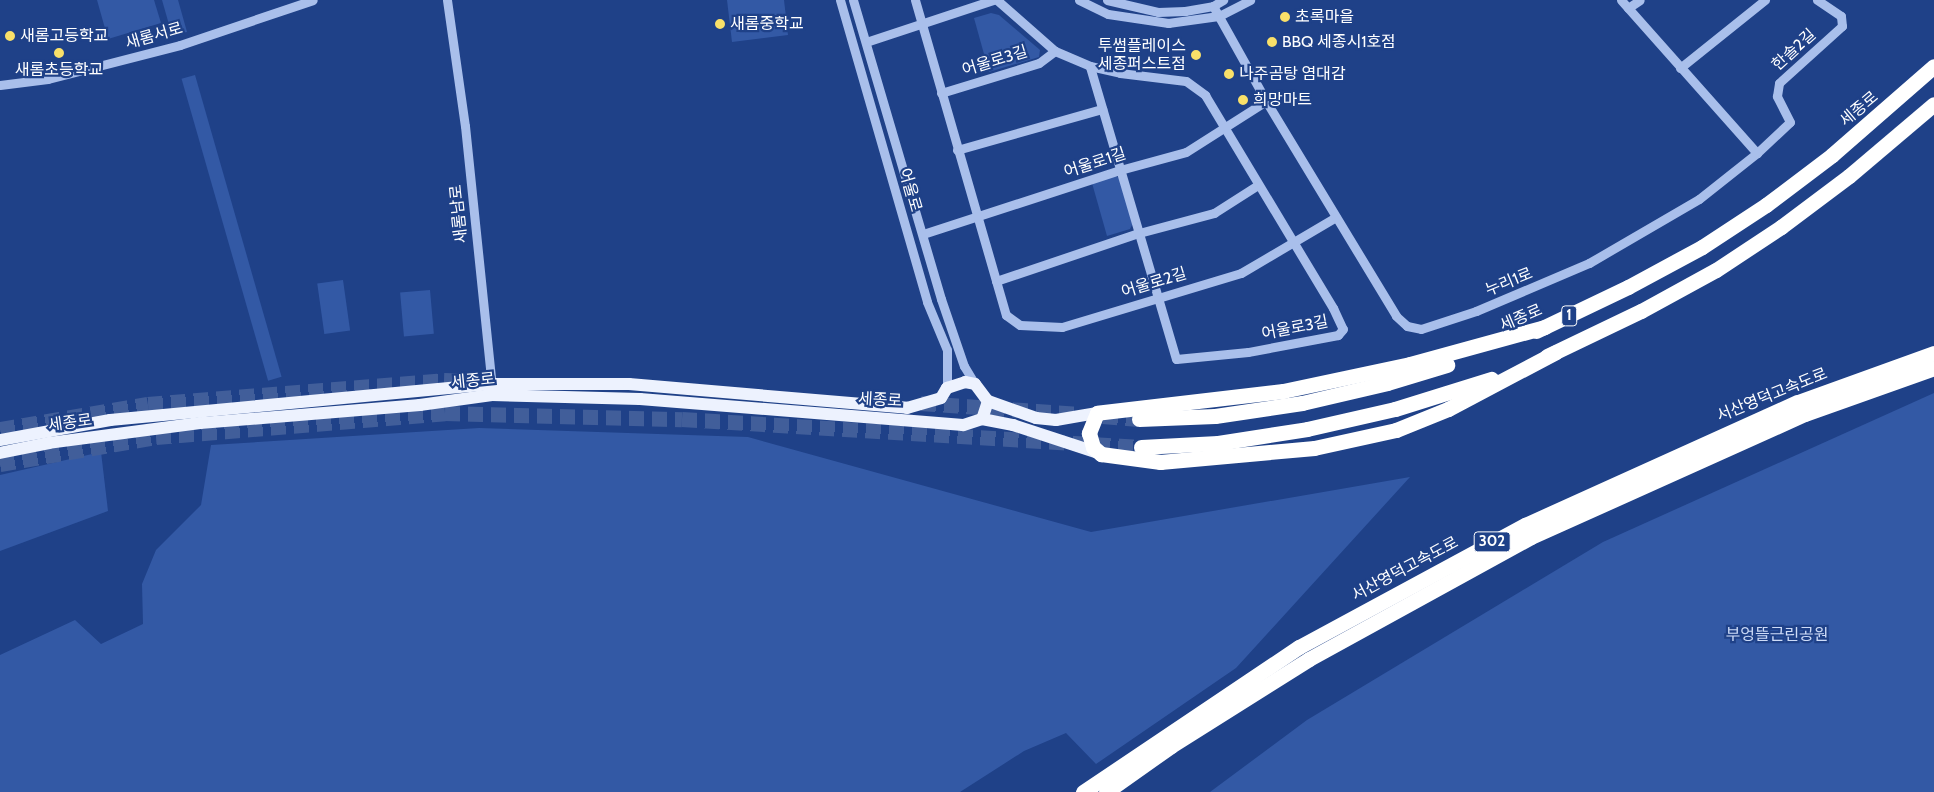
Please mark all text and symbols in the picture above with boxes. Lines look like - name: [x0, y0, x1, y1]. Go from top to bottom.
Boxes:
- place label: 초록마을: [1295, 7, 1354, 27]
- marker: 초록마을: [1279, 11, 1291, 23]
- place label: 새롬중학교: [730, 14, 804, 34]
- marker: 새롬중학교: [714, 18, 726, 30]
- street label: 새롬서로: [123, 19, 185, 53]
- street label: 한솔2길: [1768, 25, 1820, 75]
- place label: 새롬고등학교: [20, 26, 108, 46]
- marker: 새롬고등학교: [4, 30, 16, 42]
- place label: BBQ 세종시1호점: [1282, 32, 1396, 52]
- place label: 투썸플레이스 세종퍼스트점: [1098, 36, 1186, 74]
- marker: BBQ 세종시1호점: [1266, 36, 1278, 48]
- street label: 어울로3길: [960, 42, 1030, 80]
- marker: 새롬초등학교: [53, 47, 65, 59]
- marker: 투썸플레이스 세종퍼스트점: [1190, 49, 1202, 61]
- place label: 새롬초등학교: [15, 60, 103, 80]
- place label: 나주곰탕 염대감: [1239, 64, 1346, 84]
- marker: 나주곰탕 염대감: [1223, 68, 1235, 80]
- street label: 세종로: [1836, 87, 1882, 131]
- place label: 희망마트: [1253, 90, 1312, 110]
- marker: 희망마트: [1237, 94, 1249, 106]
- street label: 어울로1길: [1062, 144, 1128, 182]
- street label: 어울로: [895, 166, 925, 214]
- street label: 새롬남로: [446, 184, 472, 244]
- street label: 어울로2길: [1119, 264, 1189, 302]
- street label: 누리1로: [1483, 264, 1535, 300]
- street label: 세종로: [1497, 301, 1545, 335]
- road number: 1: [1560, 304, 1578, 328]
- street label: 어울로3길: [1260, 312, 1330, 344]
- street label: 서산영덕고속도로: [1714, 364, 1830, 426]
- street label: 세종로: [450, 369, 496, 393]
- street label: 세종로: [857, 389, 903, 411]
- street label: 세종로: [47, 410, 93, 436]
- road number: 302: [1473, 530, 1511, 554]
- street label: 서산영덕고속도로: [1349, 533, 1461, 605]
- park label: 부엉뜰근린공원: [1725, 625, 1829, 645]

